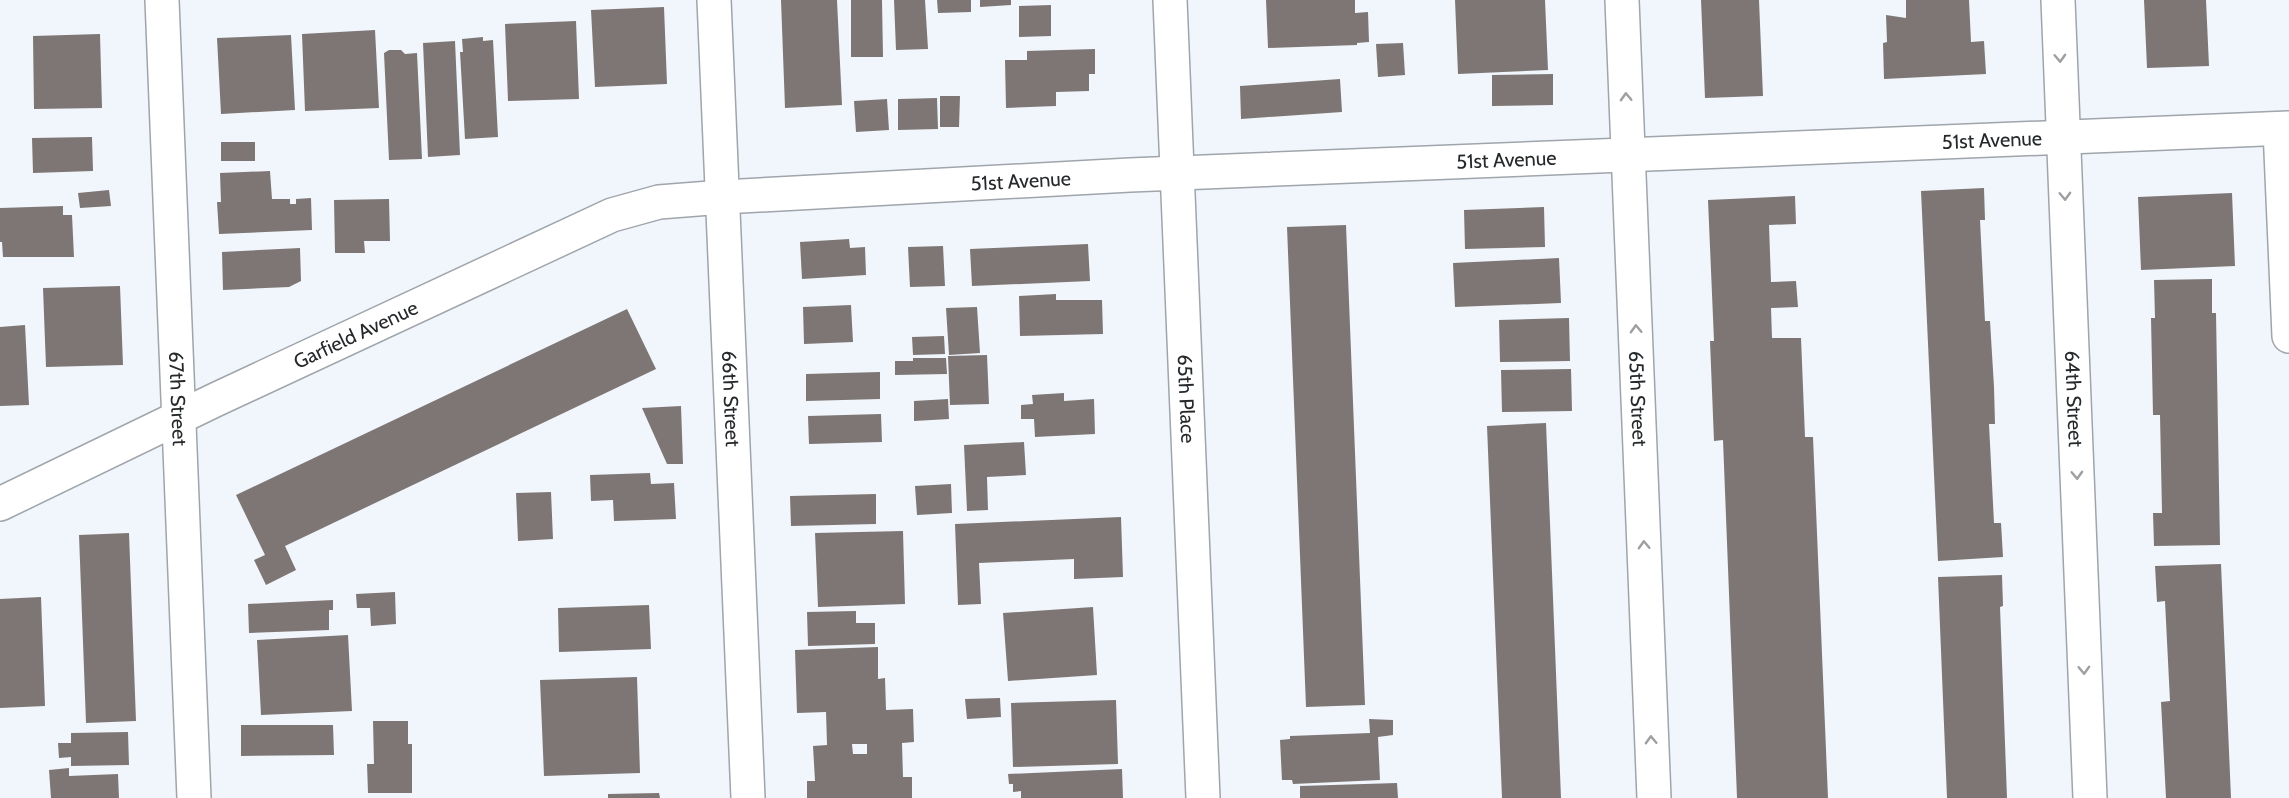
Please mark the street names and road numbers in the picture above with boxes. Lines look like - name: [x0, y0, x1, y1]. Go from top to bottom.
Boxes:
- street label: 51st Avenue: [1941, 126, 2043, 154]
- street label: 51st Avenue: [1456, 146, 1557, 174]
- street label: 51st Avenue: [970, 166, 1072, 196]
- street label: Garfield Avenue: [290, 295, 422, 374]
- street label: 66th Street: [717, 350, 745, 448]
- street label: 65th Street: [1624, 350, 1652, 447]
- street label: 64th Street: [2060, 350, 2088, 448]
- street label: 67th Street: [164, 351, 192, 447]
- street label: 65th Place: [1173, 354, 1200, 444]

